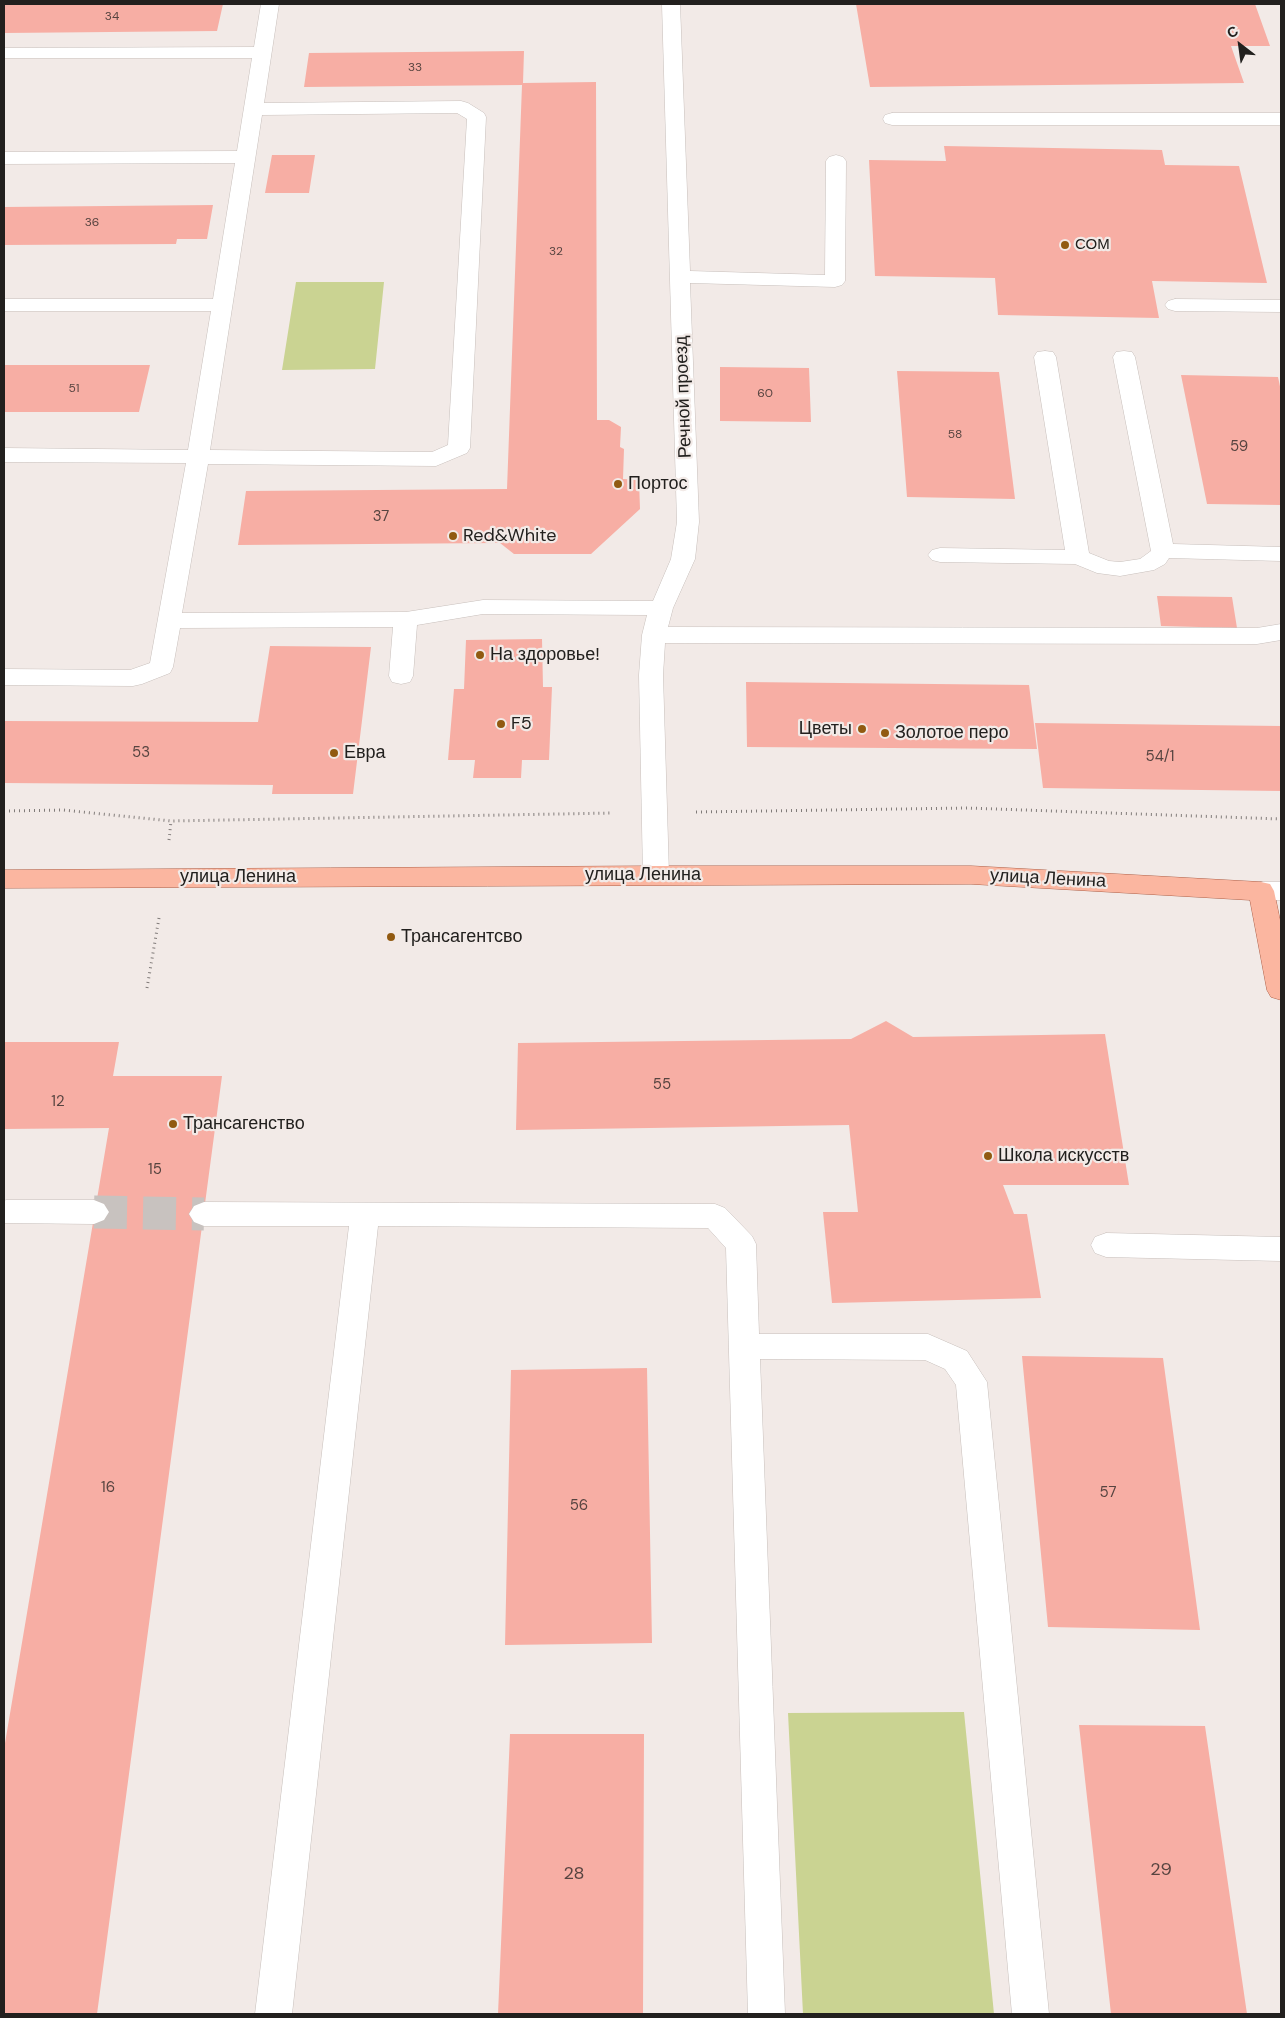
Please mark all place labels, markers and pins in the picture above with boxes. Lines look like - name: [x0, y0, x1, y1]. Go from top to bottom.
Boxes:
- place label: СОМ: [1075, 236, 1110, 254]
- marker: СОМ: [1059, 239, 1071, 251]
- place label: Портос: [628, 473, 688, 495]
- marker: Портос: [612, 478, 624, 490]
- place label: Red&White: [463, 525, 556, 547]
- marker: Red&White: [447, 530, 459, 542]
- place label: На здоровье!: [490, 644, 600, 666]
- marker: На здоровье!: [474, 649, 486, 661]
- place label: F5: [511, 713, 532, 735]
- marker: F5: [495, 718, 507, 730]
- place label: Цветы: [799, 718, 852, 740]
- place label: Золотое перо: [895, 722, 1008, 744]
- marker: Цветы: [856, 723, 868, 735]
- marker: Золотое перо: [879, 727, 891, 739]
- place label: Евра: [344, 742, 386, 764]
- marker: Евра: [328, 747, 340, 759]
- place label: Трансагентсво: [401, 926, 522, 948]
- marker: Трансагентсво: [385, 931, 397, 943]
- place label: Трансагенство: [183, 1113, 305, 1135]
- marker: Трансагенство: [167, 1118, 179, 1130]
- place label: Школа искусств: [998, 1145, 1129, 1167]
- marker: Школа искусств: [982, 1150, 994, 1162]

